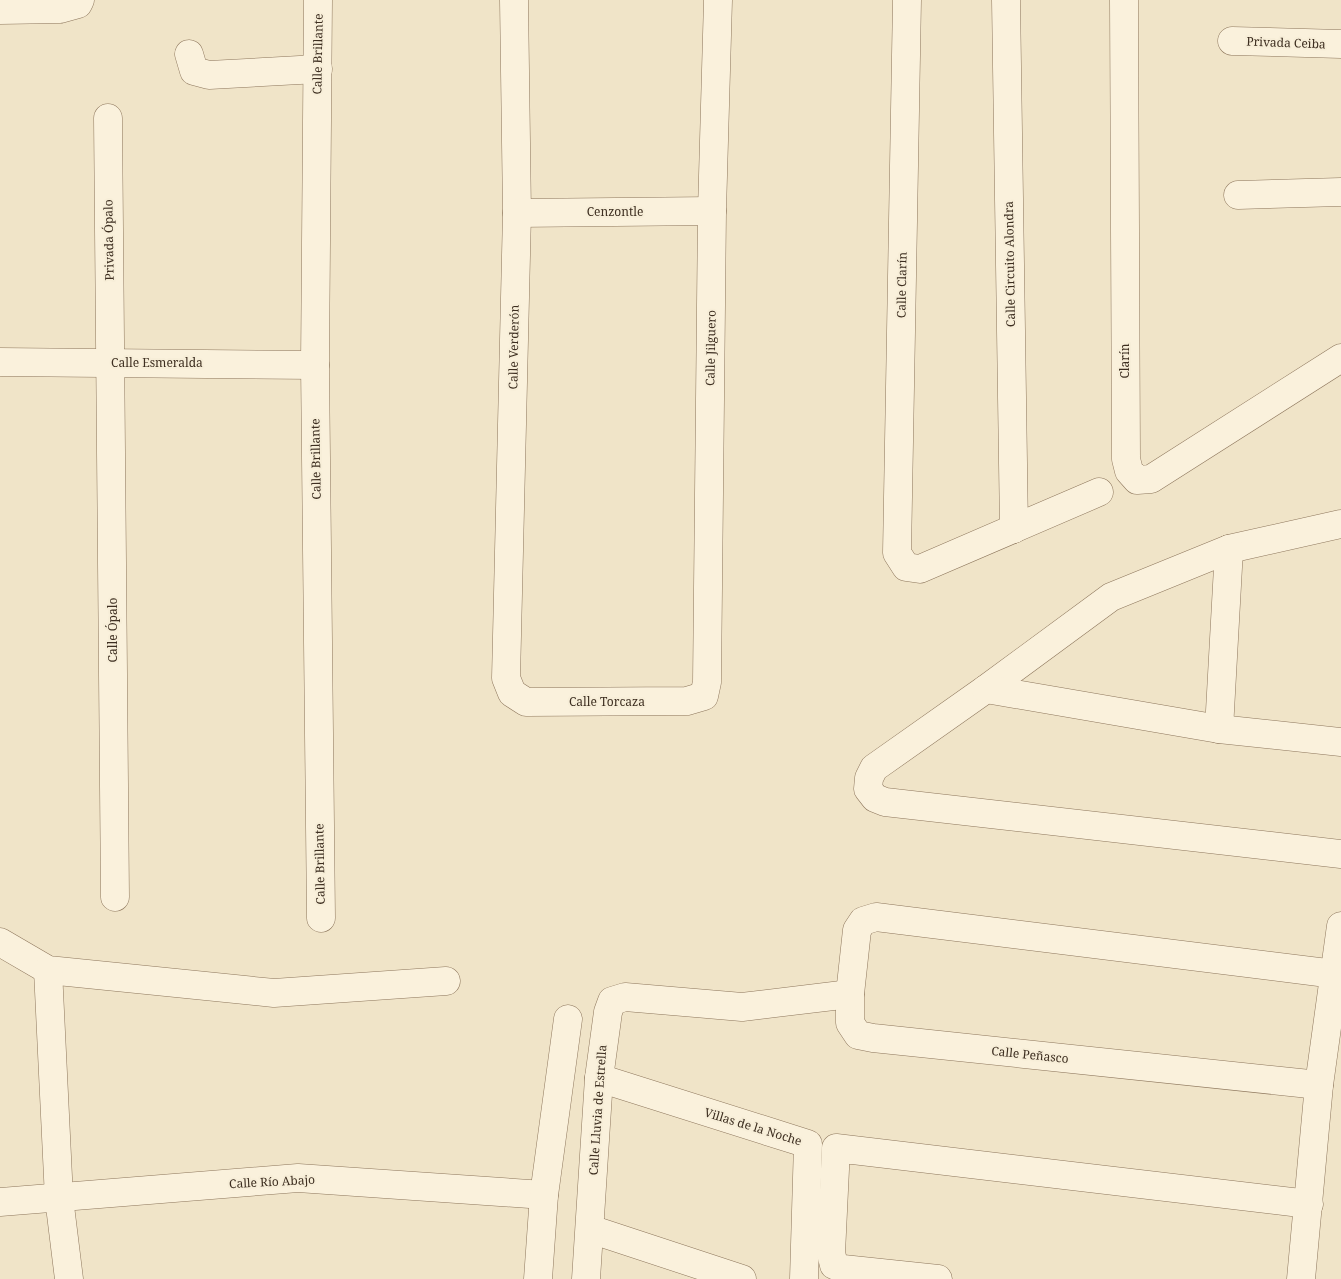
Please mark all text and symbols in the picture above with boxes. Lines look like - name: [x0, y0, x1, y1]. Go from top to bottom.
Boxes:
- street label: Calle Brillante: [308, 13, 327, 95]
- street label: Privada Ceiba: [1246, 33, 1326, 52]
- street label: Privada Ópalo: [99, 199, 118, 281]
- street label: Calle Circuito Alondra: [1000, 201, 1019, 327]
- street label: Cenzontle: [587, 203, 643, 220]
- street label: Calle Clarín: [892, 252, 911, 318]
- street label: Calle Verderón: [504, 304, 523, 389]
- street label: Calle Jilguero: [701, 310, 720, 386]
- street label: Clarín: [1116, 343, 1133, 379]
- street label: Calle Esmeralda: [111, 354, 203, 371]
- street label: Calle Brillante: [306, 418, 325, 500]
- street label: Calle Ópalo: [104, 598, 121, 662]
- street label: Calle Torcaza: [569, 693, 645, 710]
- street label: Calle Brillante: [310, 823, 329, 905]
- street label: Calle Peñasco: [991, 1042, 1070, 1067]
- street label: Calle Lluvia de Estrella: [584, 1044, 611, 1176]
- street label: Villas de la Noche: [702, 1104, 804, 1149]
- street label: Calle Río Abajo: [229, 1171, 315, 1192]

